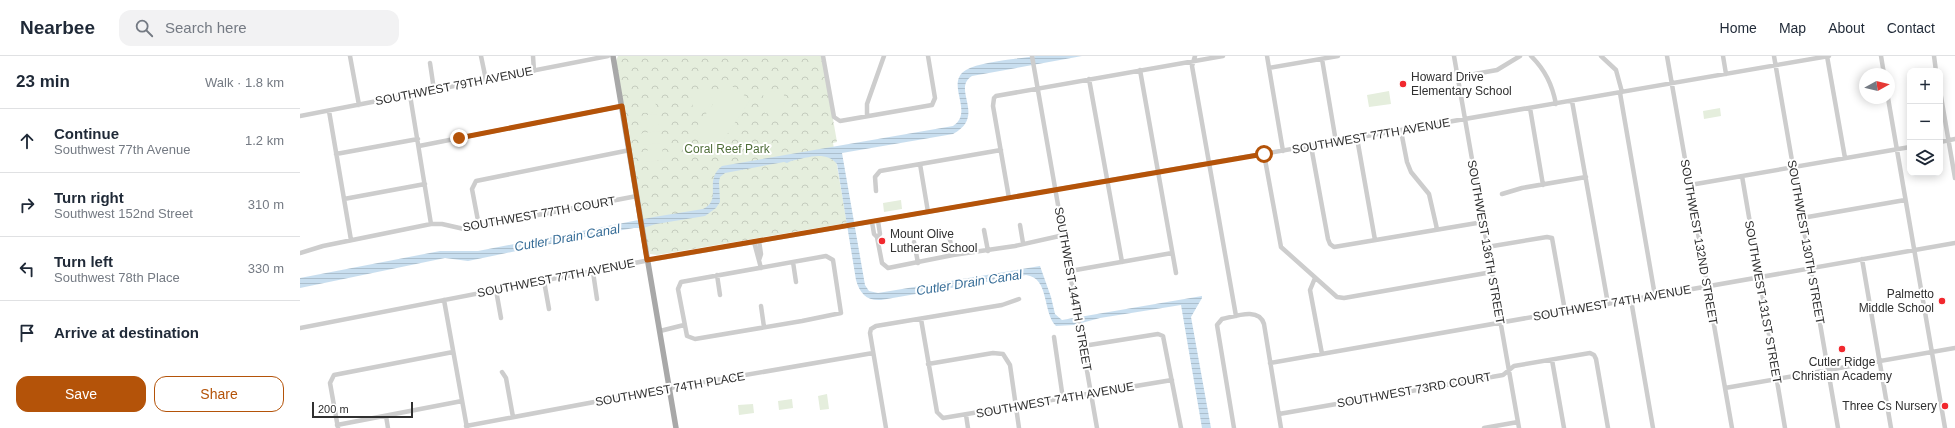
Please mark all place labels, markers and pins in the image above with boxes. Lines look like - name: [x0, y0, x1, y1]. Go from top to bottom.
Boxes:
- place label: Howard Drive Elementary School: [1411, 70, 1512, 98]
- marker: Howard Drive Elementary School: [1398, 79, 1408, 89]
- place label: Mount Olive Lutheran School: [890, 227, 977, 255]
- marker: Mount Olive Lutheran School: [877, 236, 887, 246]
- place label: Palmetto Middle School: [1859, 287, 1934, 315]
- marker: Palmetto Middle School: [1937, 296, 1947, 306]
- marker: Cutler Ridge Christian Academy: [1837, 344, 1847, 354]
- place label: Cutler Ridge Christian Academy: [1792, 355, 1892, 383]
- place label: Three Cs Nursery: [1842, 399, 1937, 413]
- marker: Three Cs Nursery: [1940, 401, 1950, 411]

